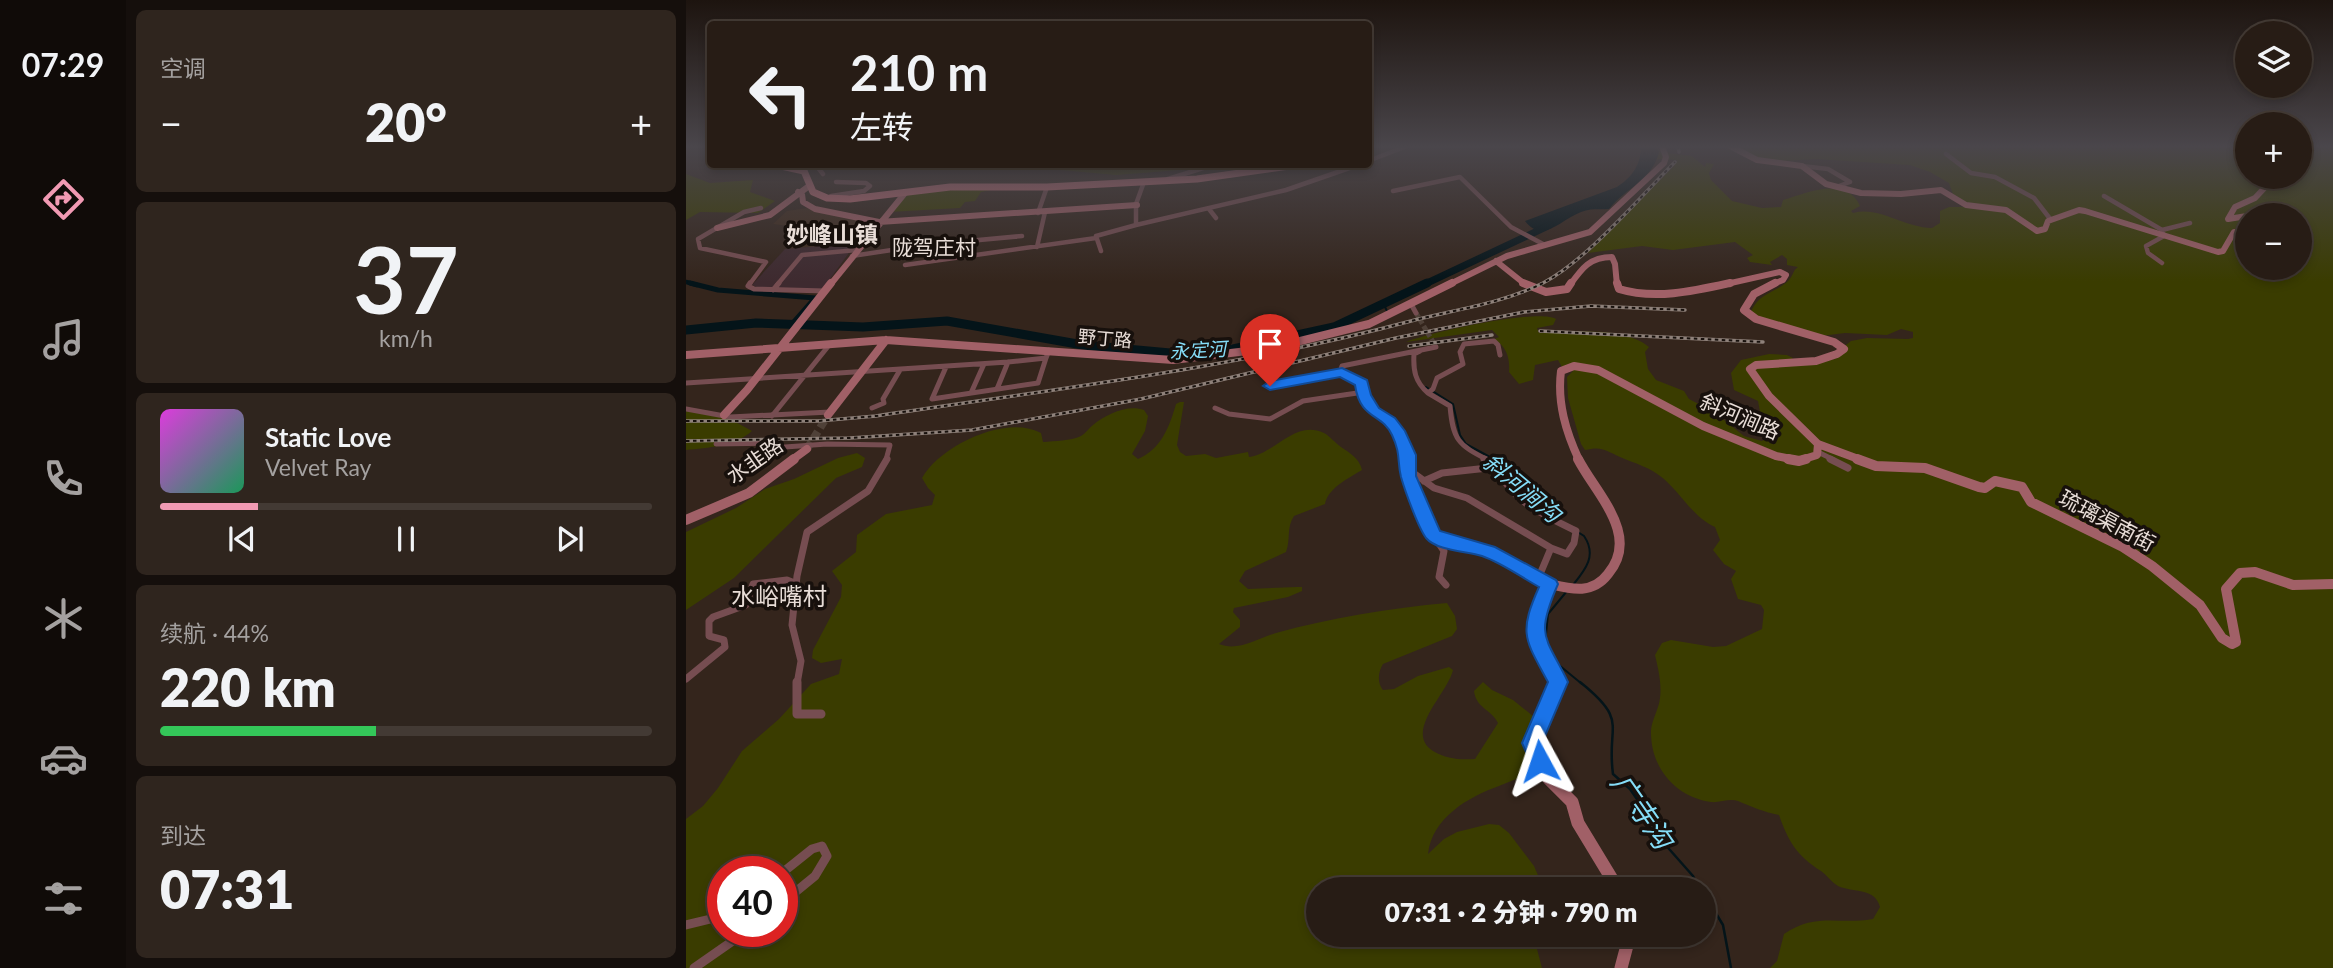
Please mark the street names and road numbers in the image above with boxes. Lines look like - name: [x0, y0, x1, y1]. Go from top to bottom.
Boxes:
- street label: 野丁路: [1077, 325, 1133, 351]
- street label: 斜河涧路: [1697, 388, 1784, 444]
- street label: 水韭路: [721, 431, 787, 488]
- street label: 琉璃渠南街: [2055, 484, 2160, 555]

